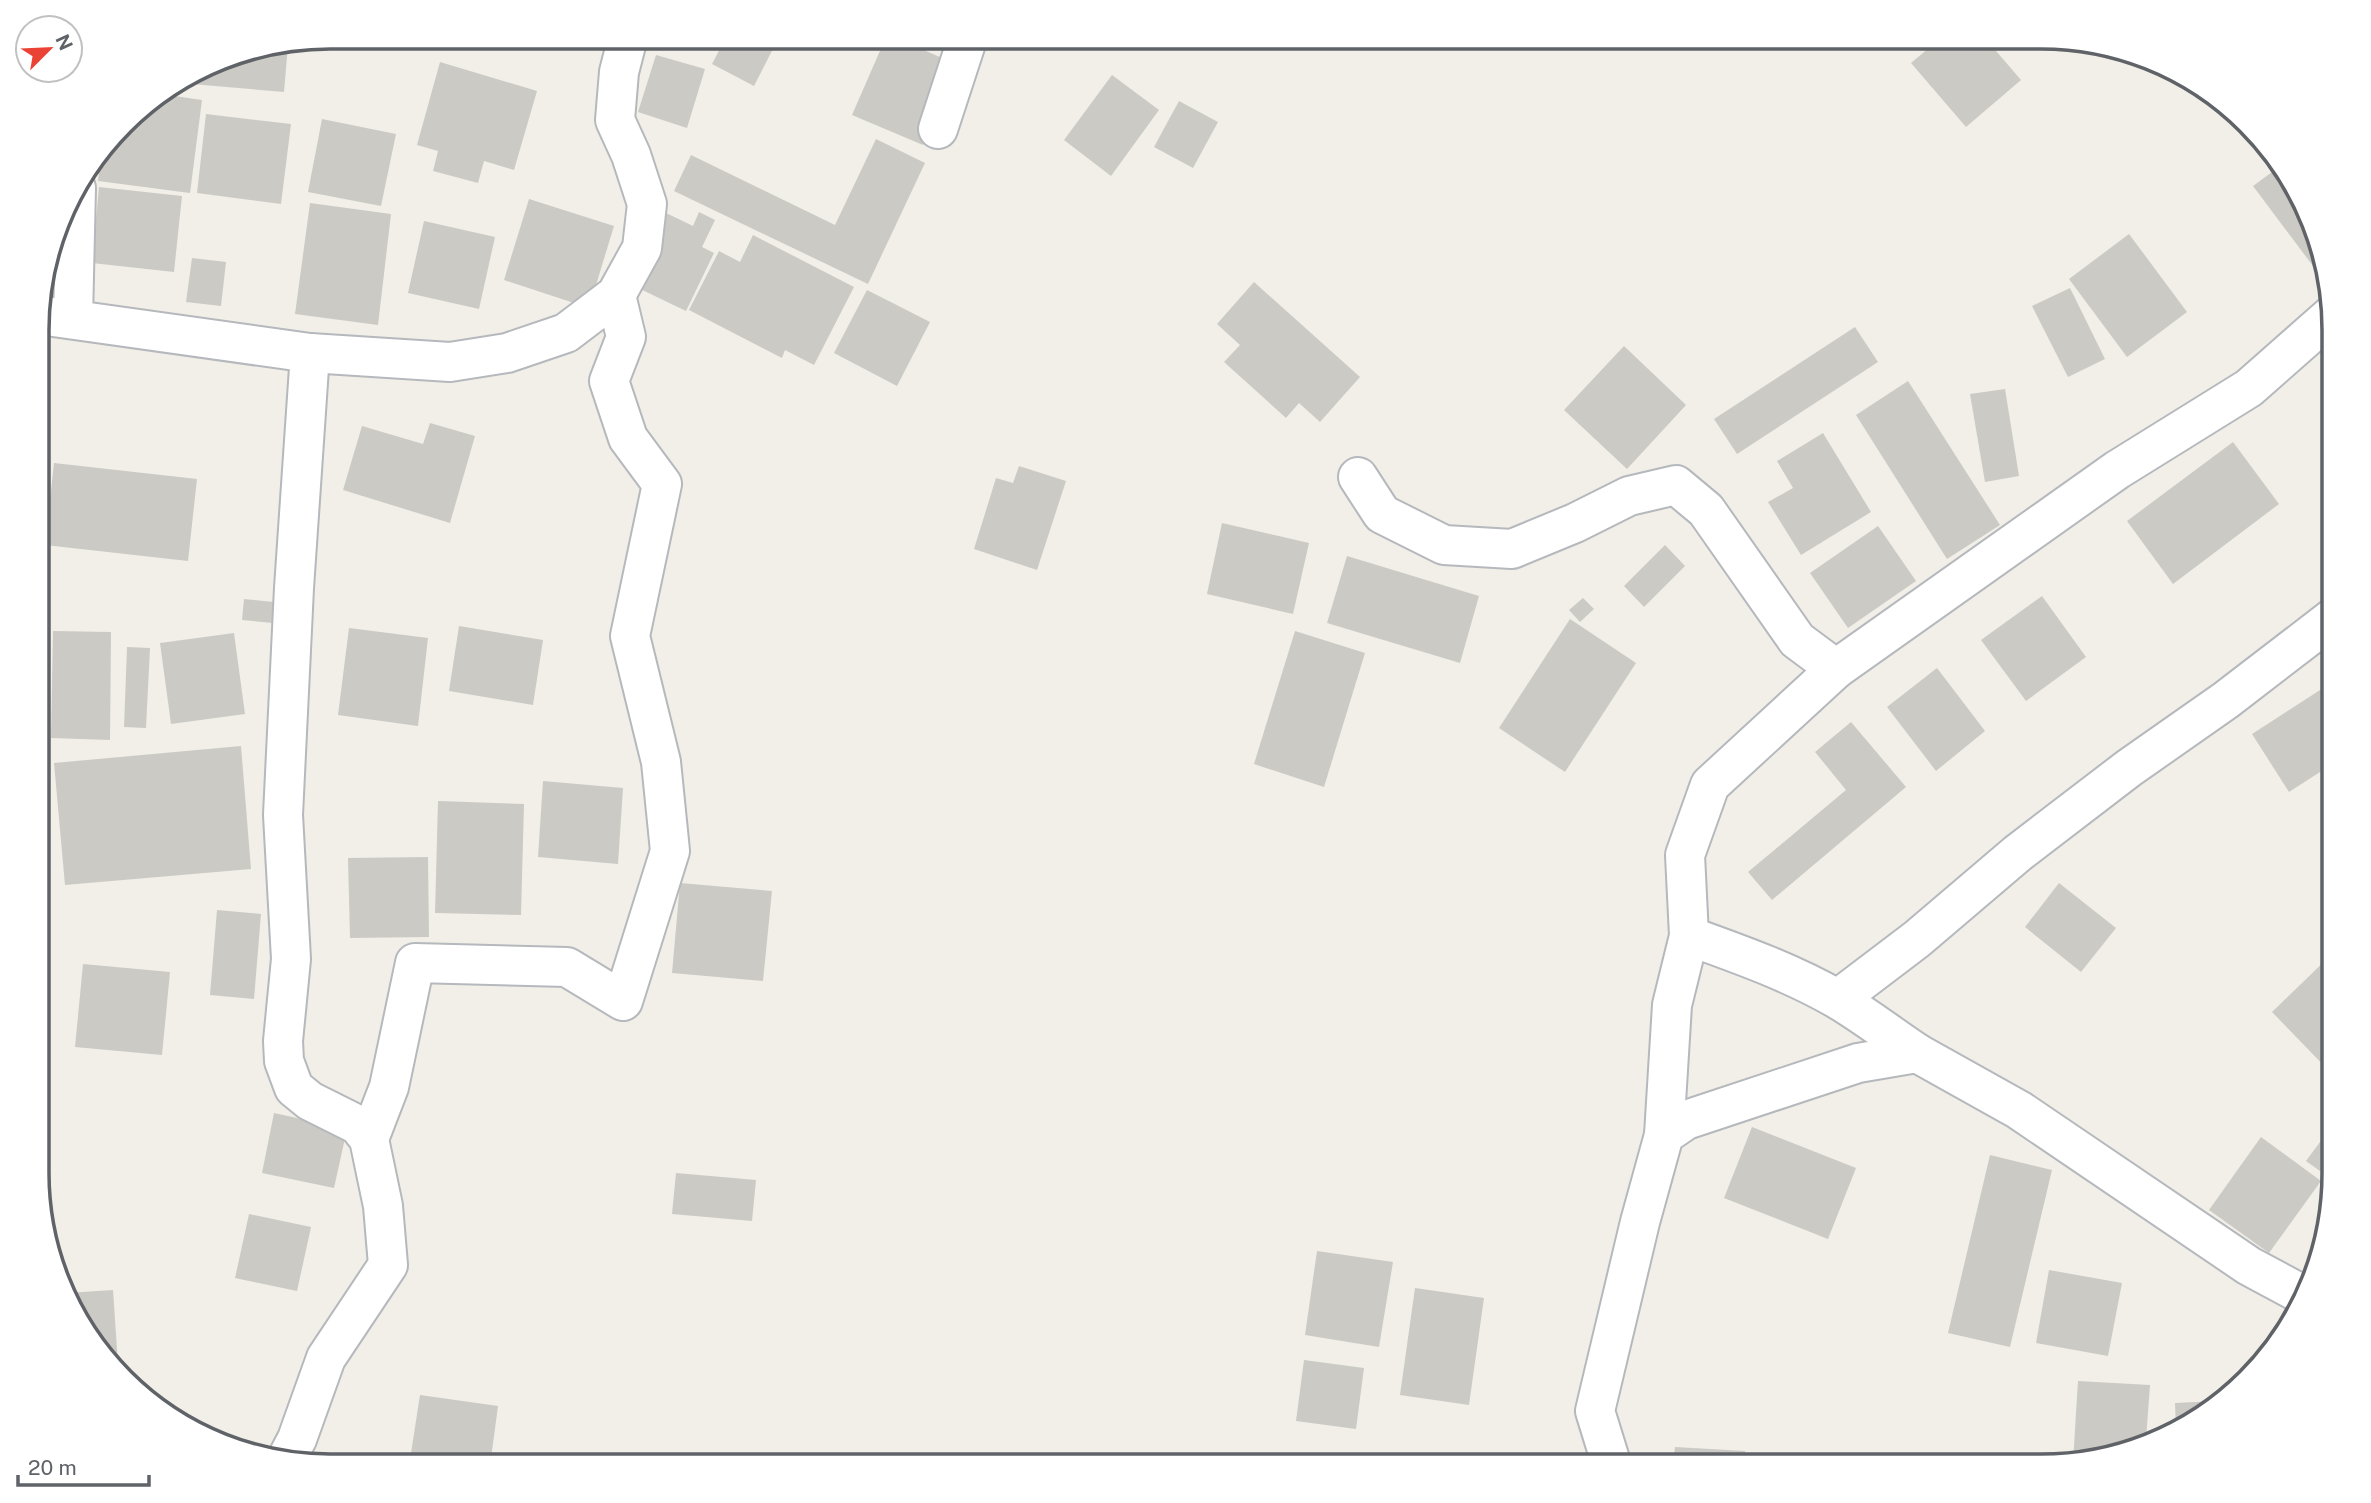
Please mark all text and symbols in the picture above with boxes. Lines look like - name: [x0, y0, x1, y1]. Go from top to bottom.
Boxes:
- north arrow: [14, 14, 84, 84]
- text: N: [51, 31, 78, 53]
- scale bar: [18, 1444, 149, 1488]
- text: 20 m: [28, 1455, 77, 1480]

